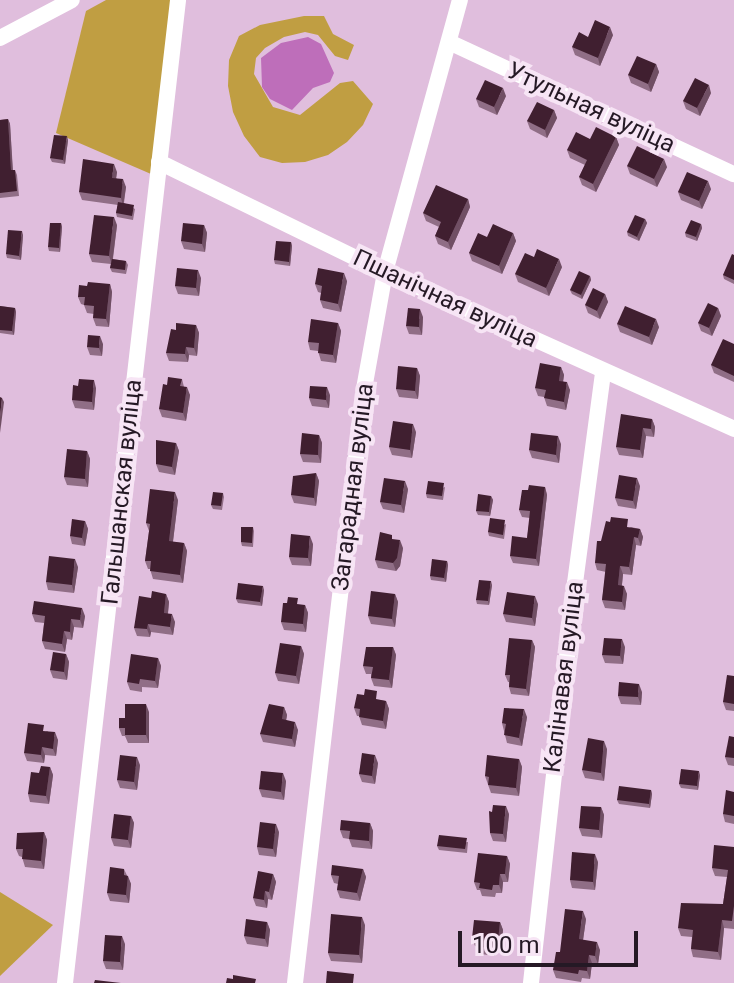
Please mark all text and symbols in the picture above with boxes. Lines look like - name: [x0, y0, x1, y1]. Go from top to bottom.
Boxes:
- street label: Утульная вуліца: [502, 56, 680, 160]
- street label: Пшанічная вуліца: [348, 244, 542, 354]
- street label: Гальшанская вуліца: [96, 378, 148, 606]
- street label: Загарадная вуліца: [326, 382, 380, 592]
- street label: Калінавая вуліца: [538, 580, 590, 774]
- scale bar: [462, 915, 642, 965]
- text: 100 m: [472, 931, 539, 959]

